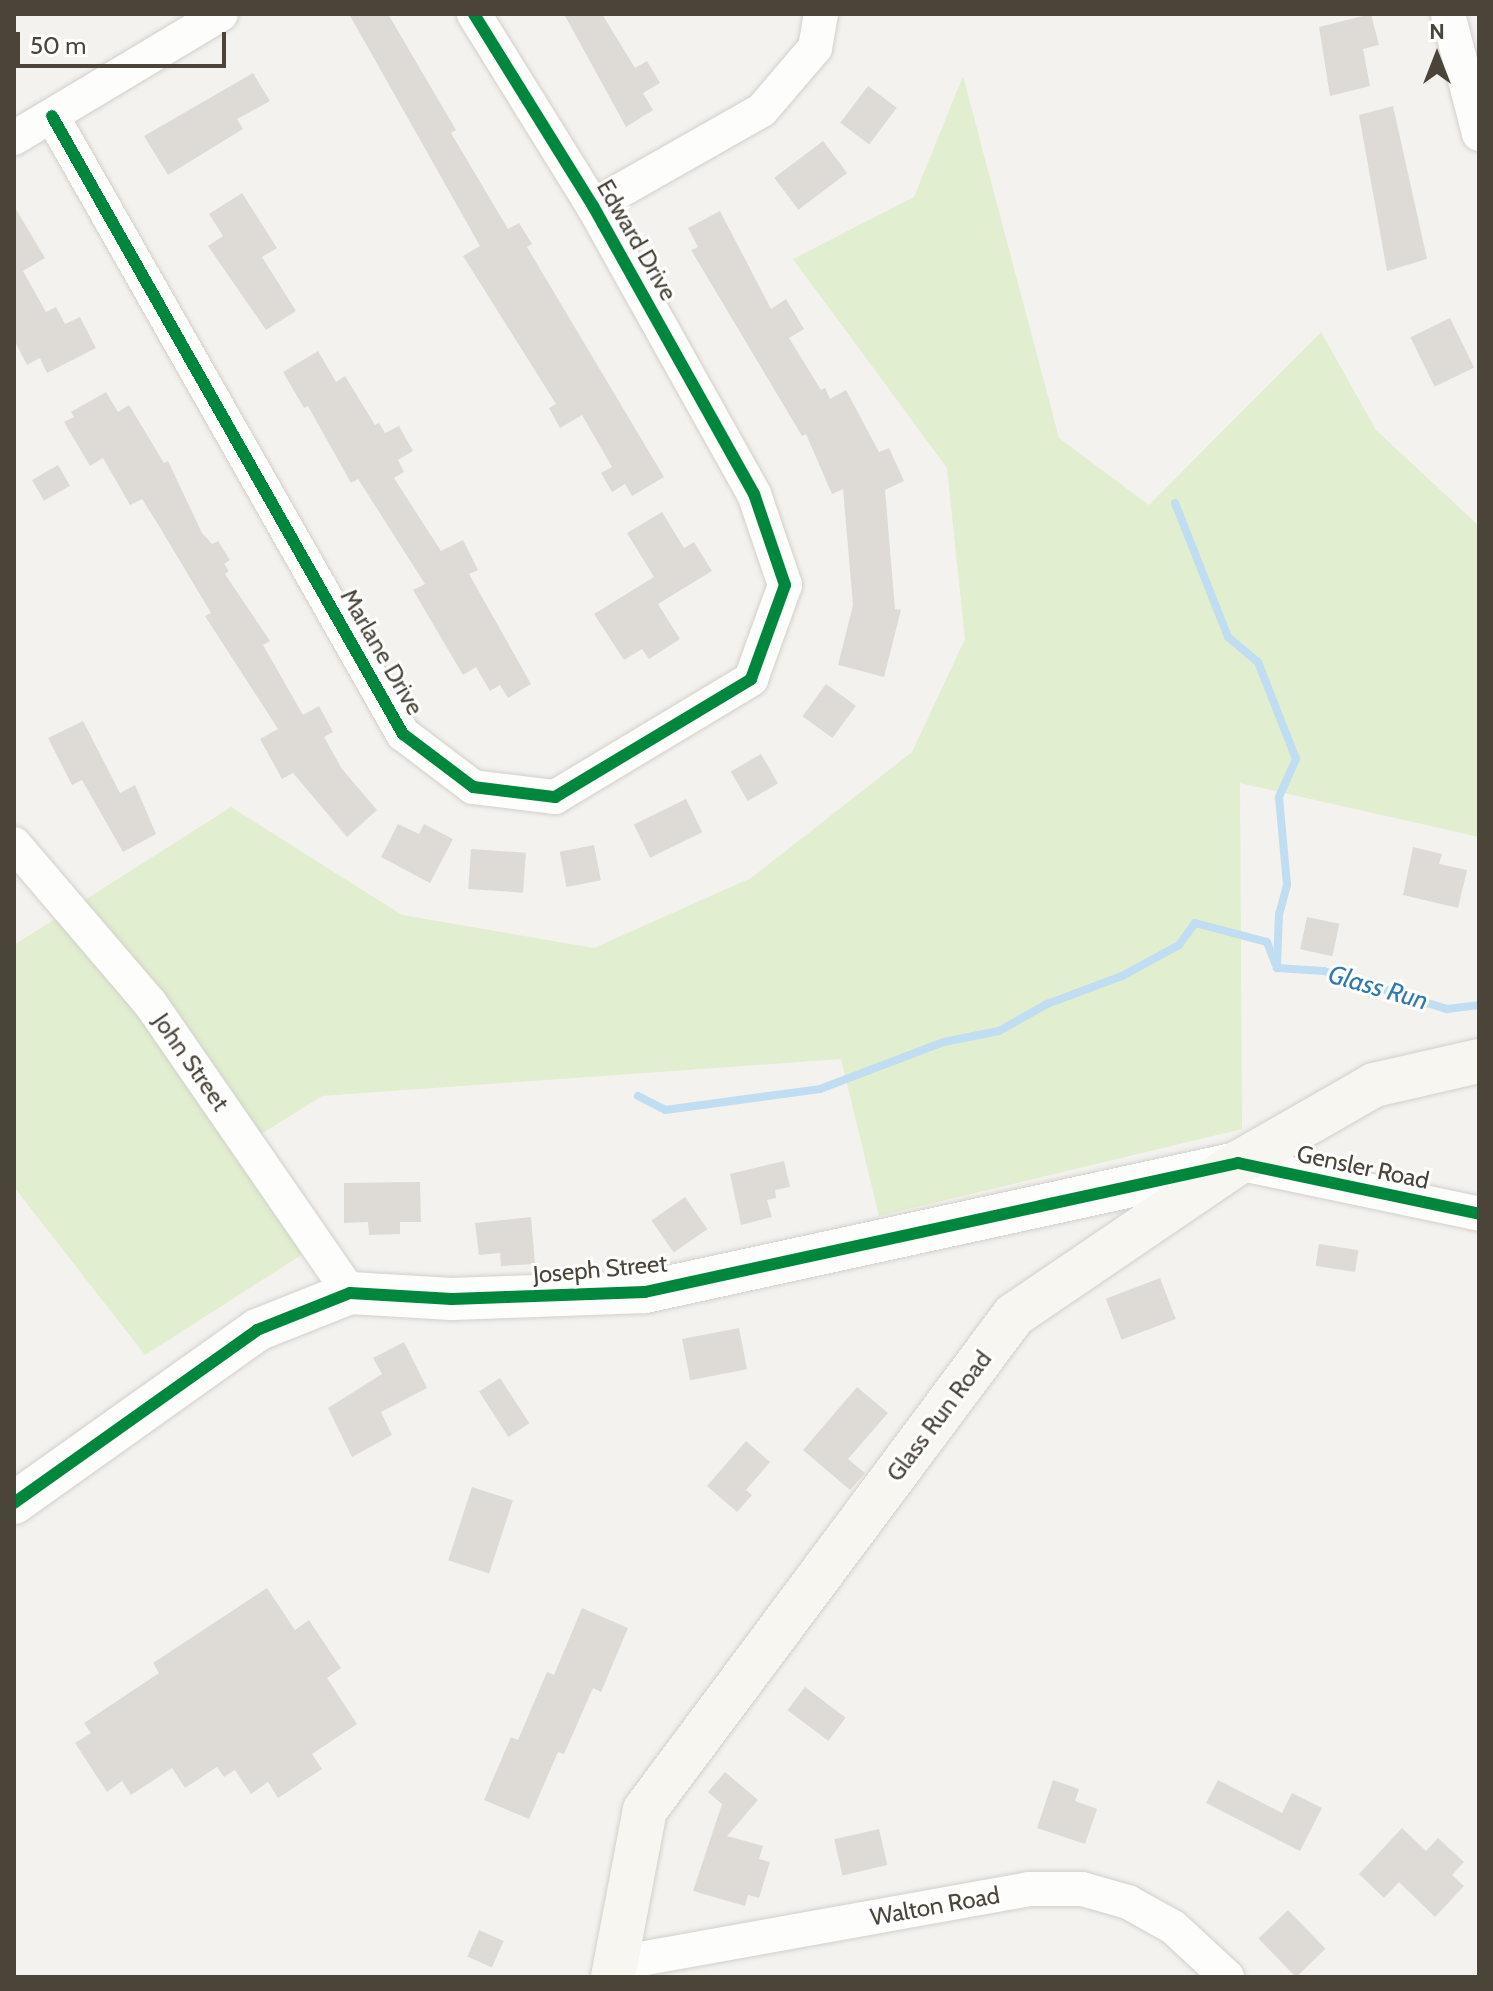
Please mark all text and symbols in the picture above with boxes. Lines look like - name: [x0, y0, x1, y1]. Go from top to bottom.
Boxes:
- scale bar: [20, 16, 230, 66]
- north arrow: [1397, 16, 1477, 96]
- text: N: [1429, 18, 1445, 45]
- text: 50 m: [30, 31, 86, 60]
- street label: Edward Drive: [591, 174, 683, 306]
- street label: Marlane Drive: [334, 584, 430, 720]
- water label: Glass Run: [1325, 959, 1431, 1017]
- street label: John Street: [147, 1008, 235, 1116]
- street label: Gensler Road: [1294, 1139, 1432, 1195]
- street label: Joseph Street: [532, 1249, 668, 1289]
- street label: Glass Run Road: [881, 1345, 997, 1487]
- street label: Walton Road: [868, 1880, 1002, 1932]

